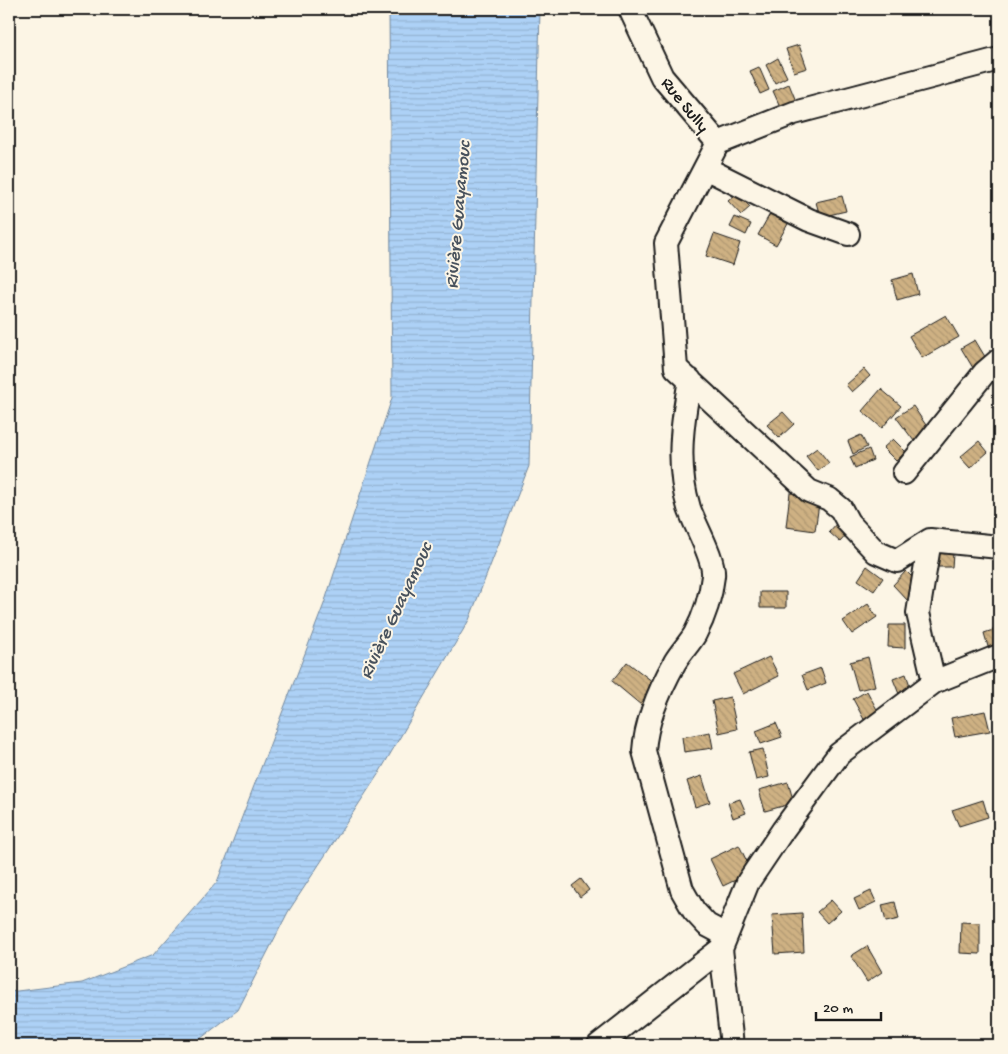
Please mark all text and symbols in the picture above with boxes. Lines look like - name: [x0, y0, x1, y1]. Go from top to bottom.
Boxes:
- street label: Rue Sully: [655, 74, 713, 138]
- water label: Rivière Guayamouc: [442, 138, 478, 290]
- water label: Rivière Guayamouc: [356, 537, 440, 683]
- scale bar: [816, 989, 880, 1021]
- text: 20 m: [823, 1000, 853, 1018]

